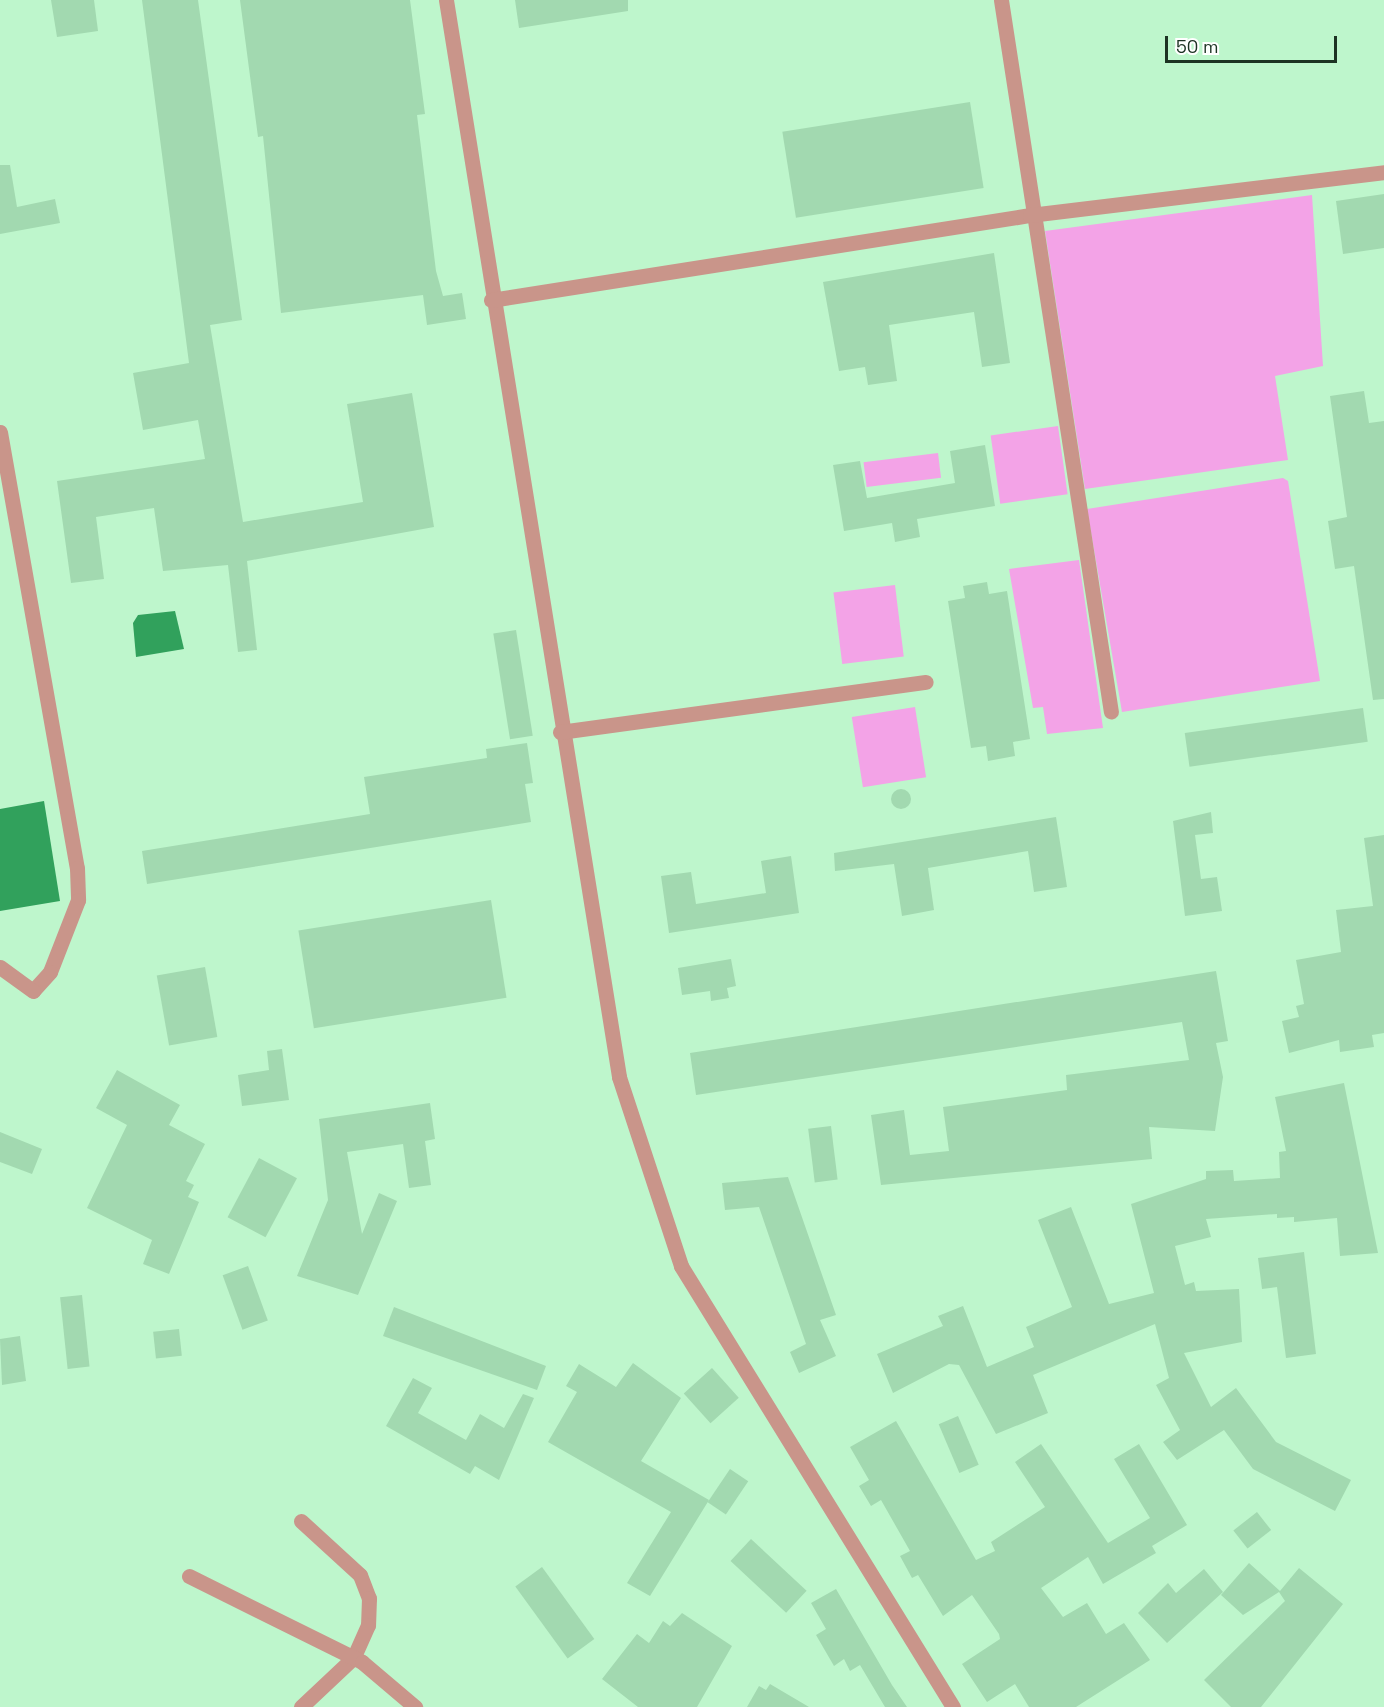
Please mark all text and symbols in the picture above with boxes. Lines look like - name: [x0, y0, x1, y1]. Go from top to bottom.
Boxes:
- scale bar: [1168, 24, 1340, 62]
- text: 50 m: [1176, 35, 1218, 58]

